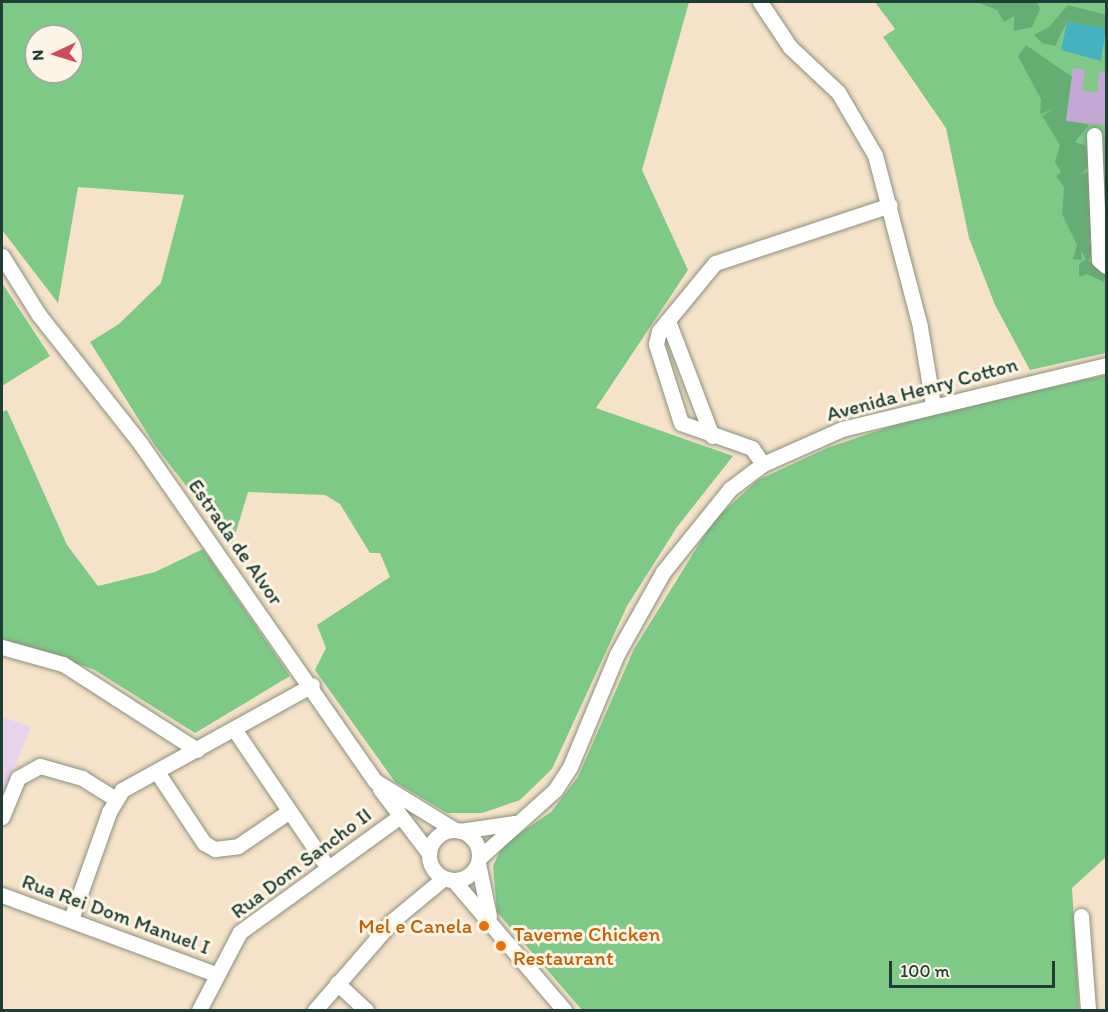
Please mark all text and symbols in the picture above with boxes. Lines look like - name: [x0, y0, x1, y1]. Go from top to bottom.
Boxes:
- north arrow: [24, 24, 84, 84]
- text: N: [28, 49, 47, 61]
- street label: Avenida Henry Cotton: [823, 351, 1021, 427]
- street label: Estrada de Alvor: [183, 474, 289, 610]
- street label: Rua Dom Sancho II: [225, 802, 377, 924]
- street label: Rua Rei Dom Manuel I: [18, 868, 214, 960]
- place label: Mel e Canela: [357, 913, 472, 939]
- marker: Mel e Canela: [477, 919, 491, 933]
- place label: Taverne Chicken Restaurant: [513, 921, 660, 971]
- marker: Taverne Chicken Restaurant: [494, 939, 508, 953]
- scale bar: [892, 949, 1058, 987]
- text: 100 m: [900, 960, 950, 982]

